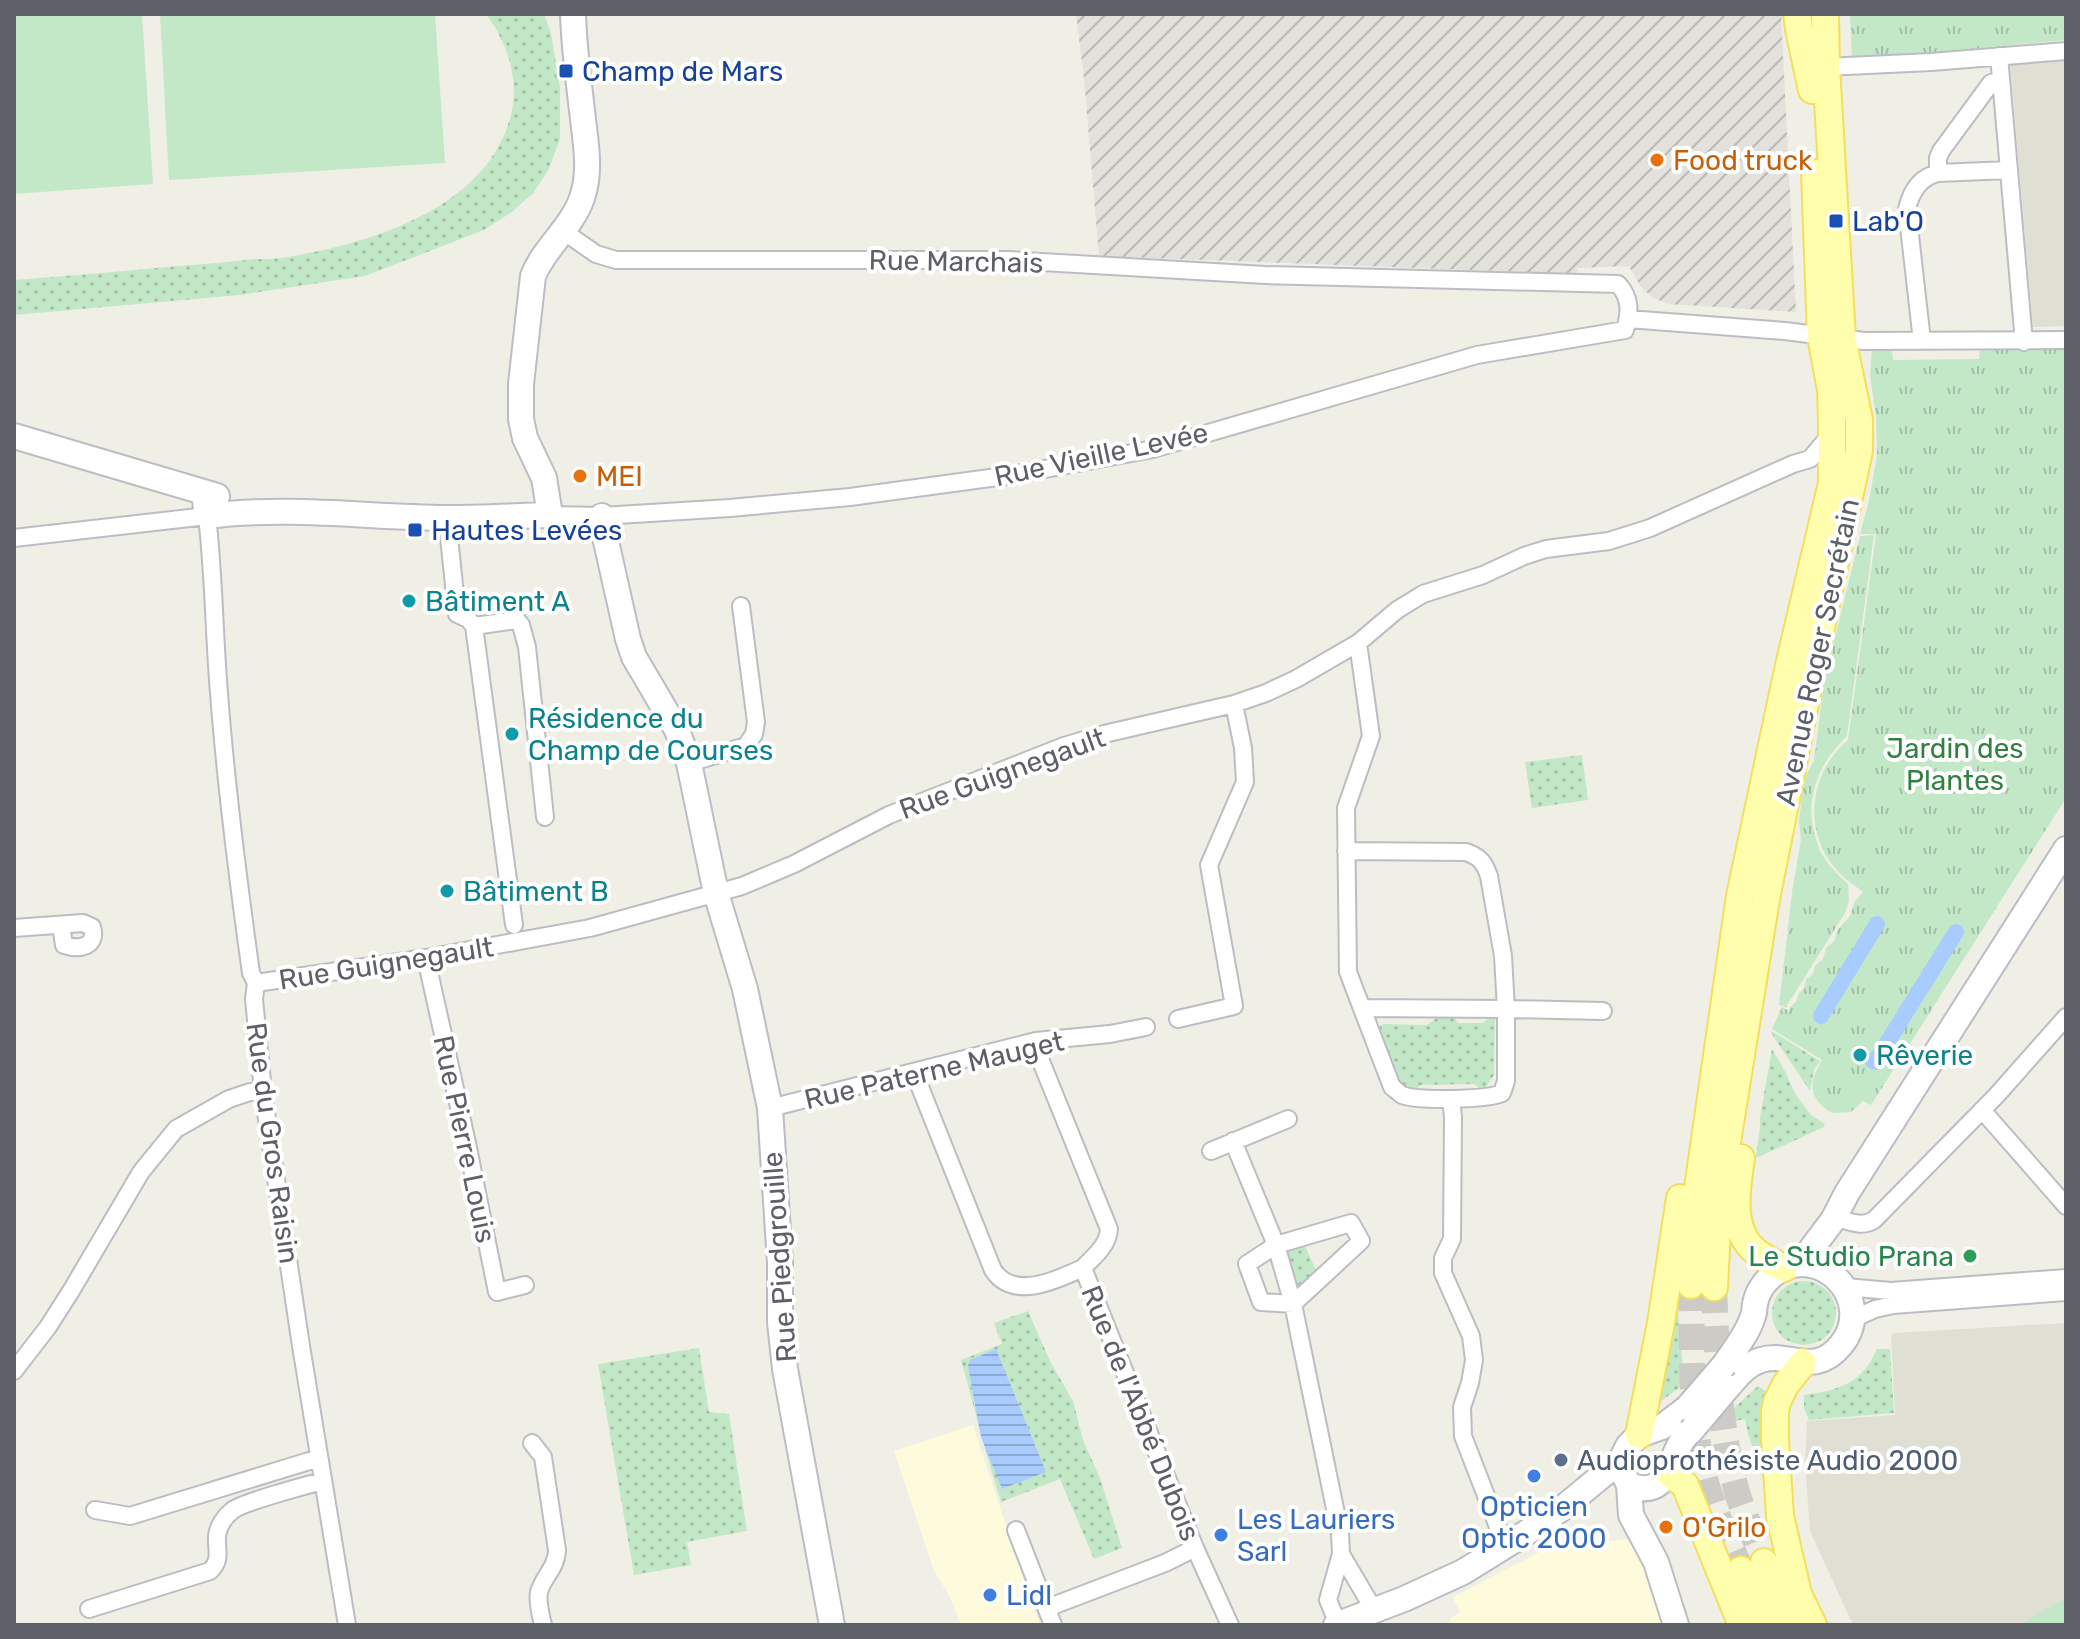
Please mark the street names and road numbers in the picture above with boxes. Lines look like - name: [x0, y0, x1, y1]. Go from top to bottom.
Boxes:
- street label: Rue Marchais: [868, 243, 1044, 280]
- street label: Rue Vieille Levée: [991, 416, 1211, 493]
- street label: Avenue Roger Secrétain: [1769, 496, 1866, 809]
- street label: Rue Guignegault: [895, 721, 1110, 826]
- street label: Rue Guignegault: [277, 930, 496, 997]
- street label: Rue du Gros Raisin: [239, 1020, 306, 1266]
- street label: Rue Paterne Mauget: [801, 1025, 1067, 1116]
- street label: Rue Pierre Louis: [426, 1032, 503, 1246]
- street label: Rue Piedgrouille: [756, 1151, 803, 1363]
- street label: Rue de l'Abbé Dubois: [1074, 1281, 1207, 1546]

